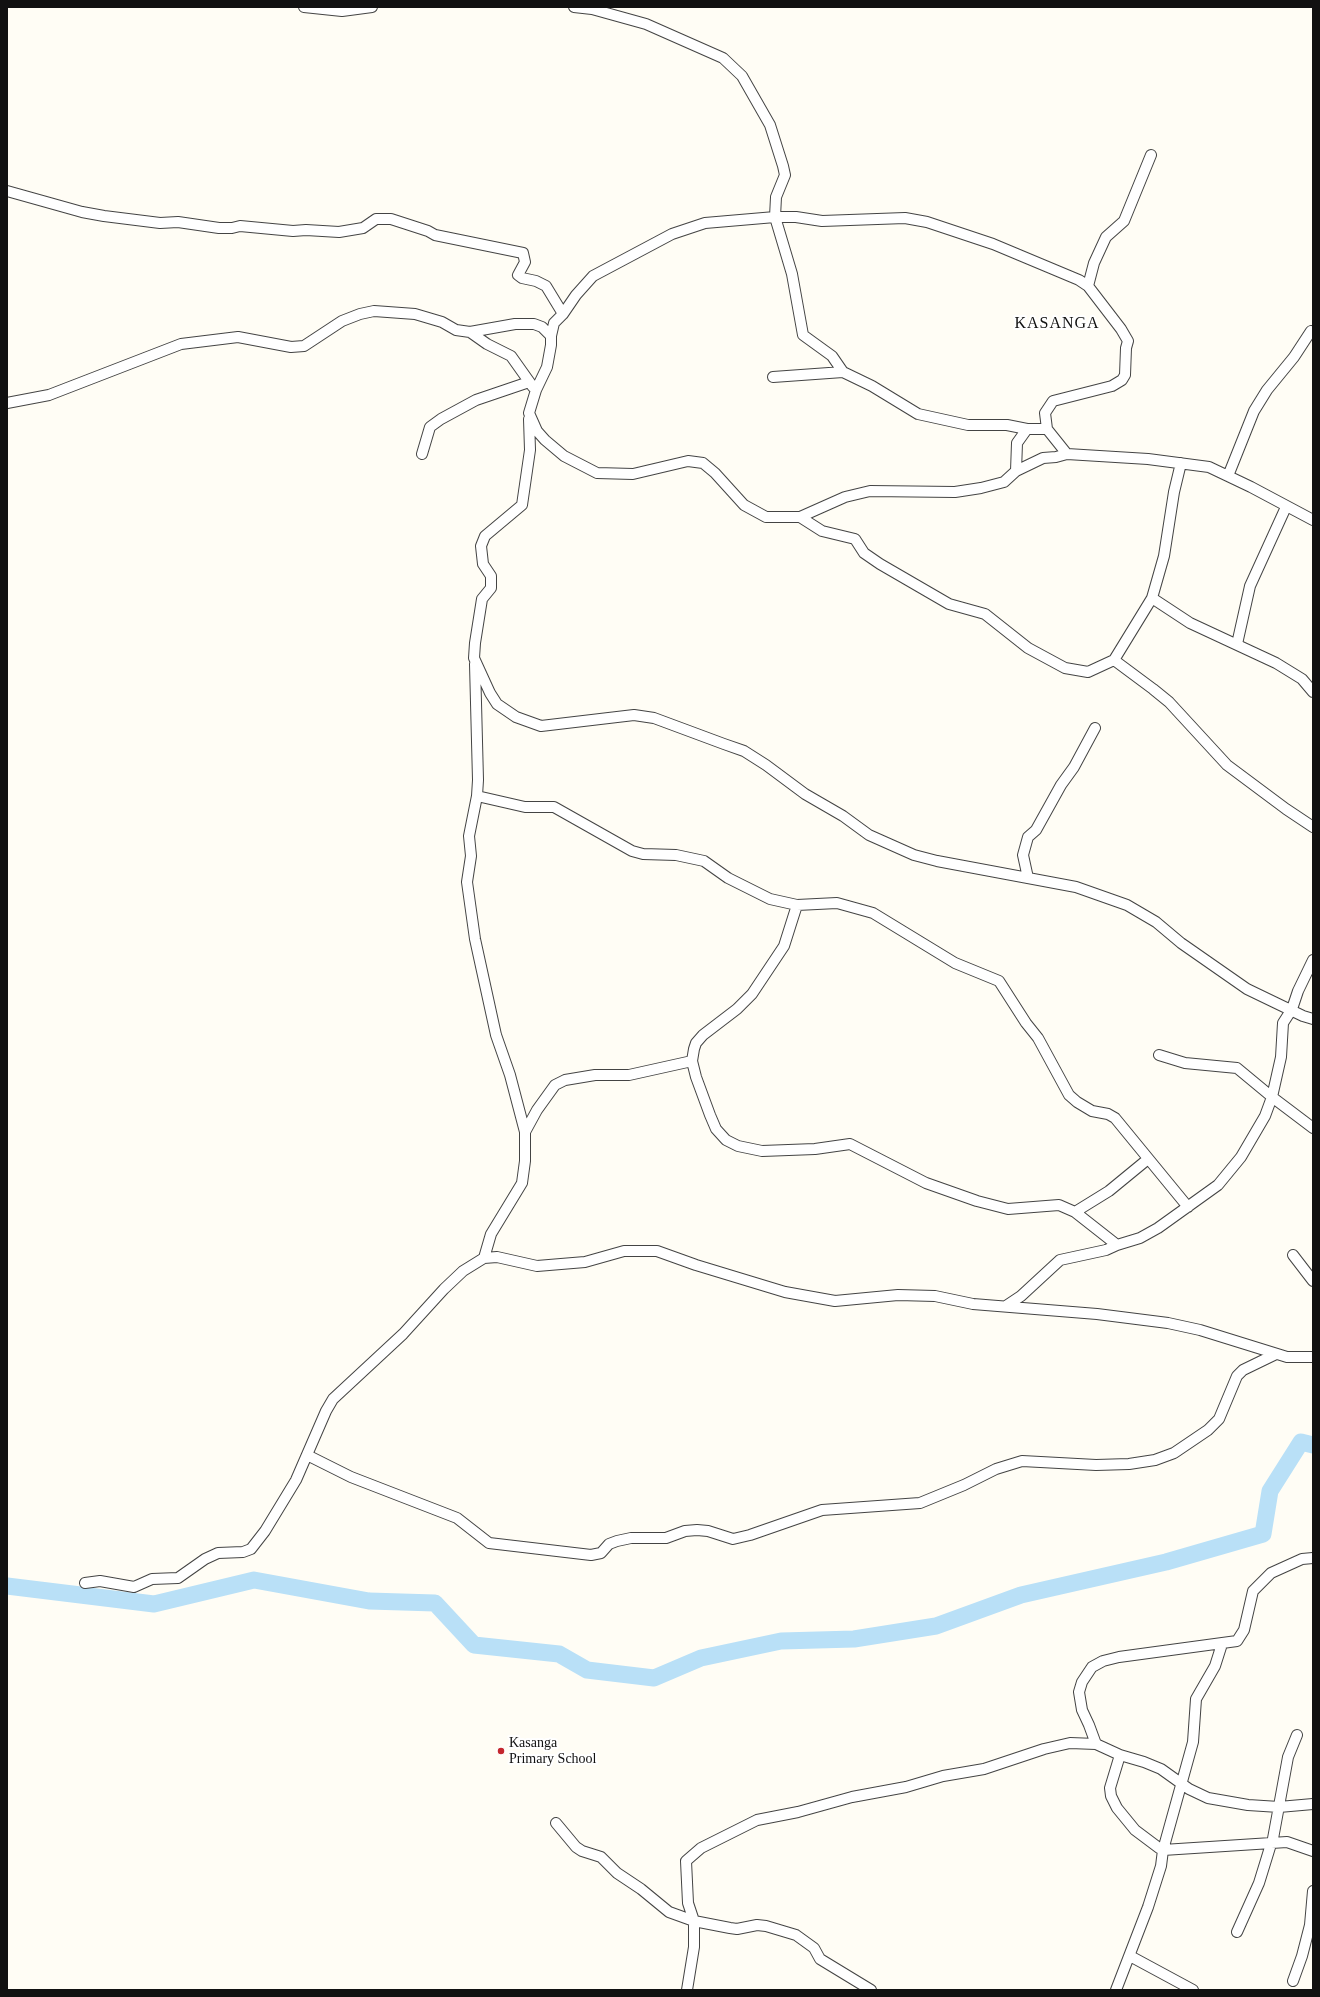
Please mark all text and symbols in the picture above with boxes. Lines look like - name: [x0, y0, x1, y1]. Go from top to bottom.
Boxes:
- district label: KASANGA: [1014, 314, 1100, 334]
- place label: Kasanga Primary School: [509, 1735, 596, 1768]
- marker: Kasanga Primary School: [496, 1746, 506, 1756]

